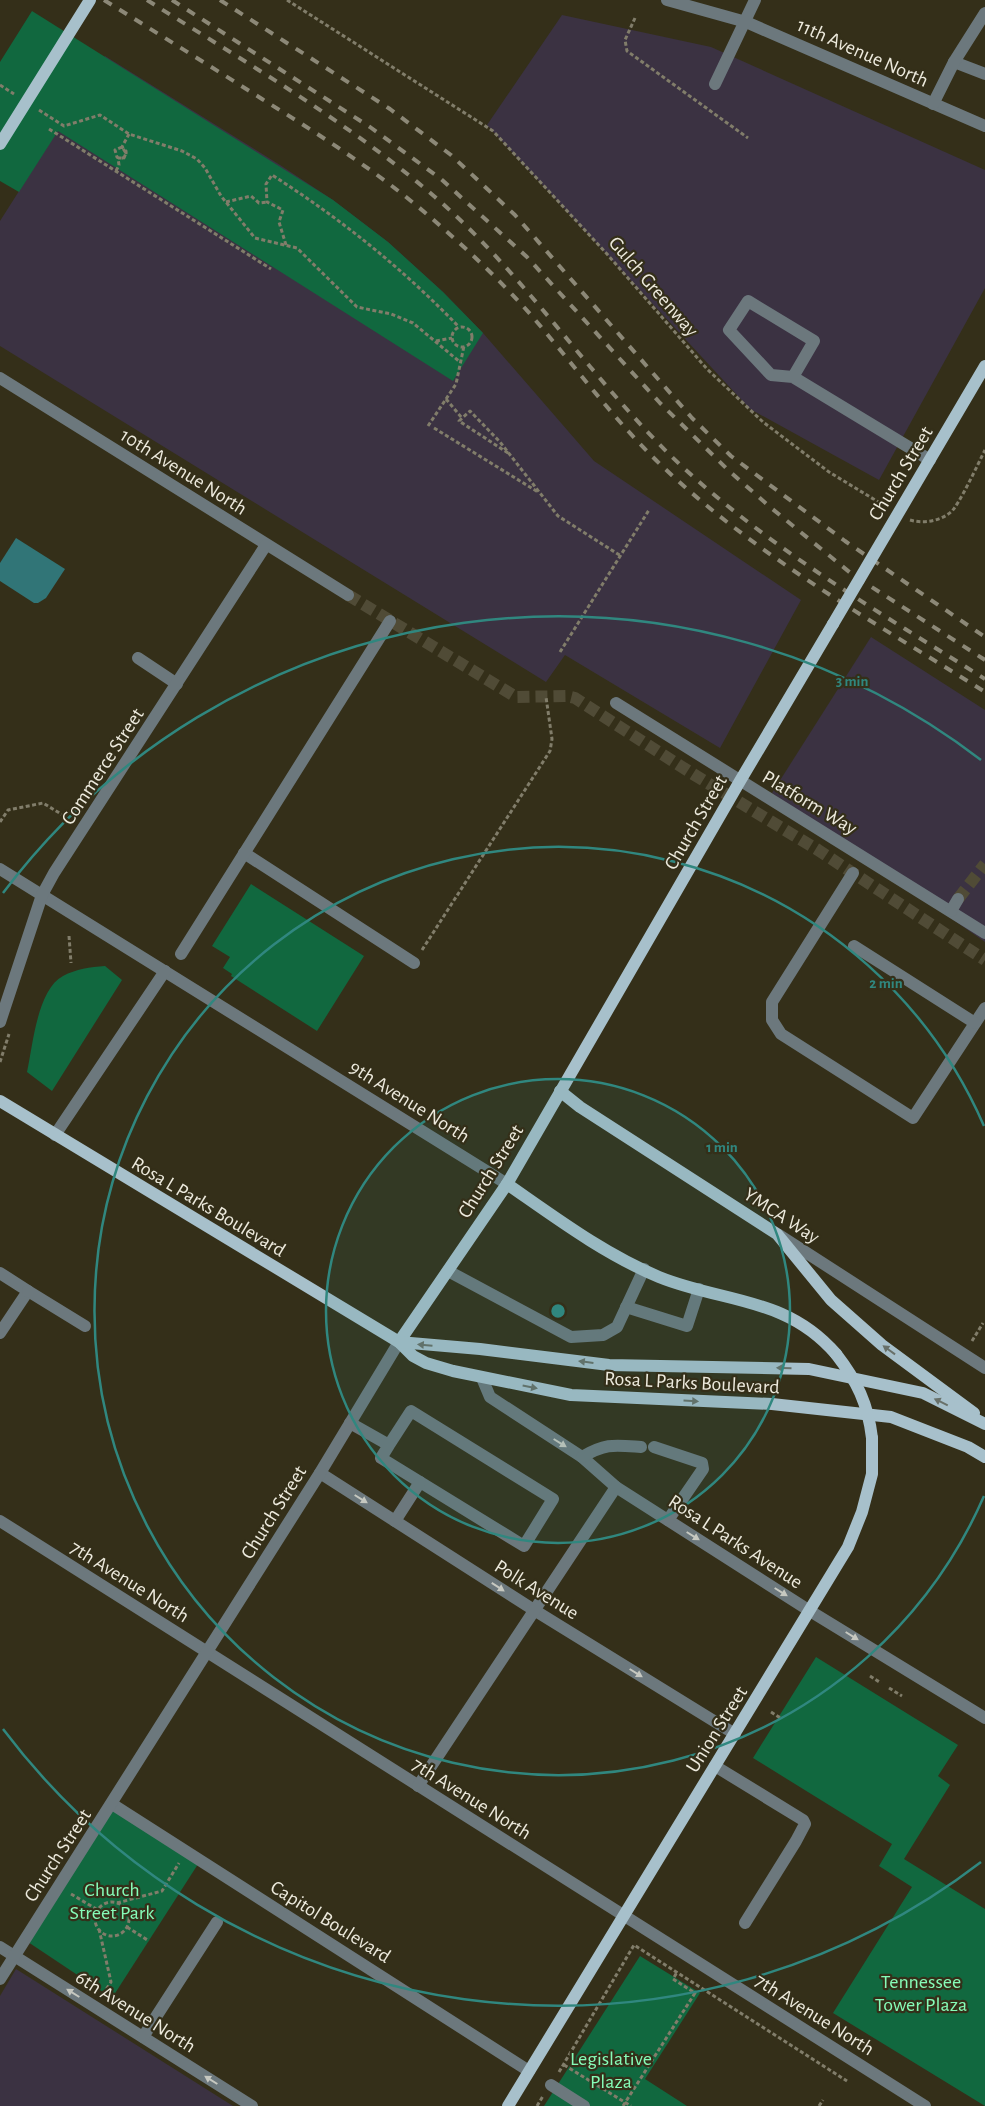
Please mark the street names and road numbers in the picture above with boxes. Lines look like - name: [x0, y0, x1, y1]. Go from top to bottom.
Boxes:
- street label: 11th Avenue North: [794, 15, 931, 91]
- street label: Gulch Greenway: [605, 233, 702, 341]
- street label: Church Street: [865, 423, 937, 524]
- street label: 10th Avenue North: [117, 425, 250, 519]
- street label: Commerce Street: [58, 704, 148, 828]
- street label: Platform Way: [759, 767, 861, 839]
- street label: Church Street: [661, 771, 731, 873]
- street label: 9th Avenue North: [346, 1057, 473, 1147]
- street label: Church Street: [454, 1121, 528, 1222]
- street label: Rosa L Parks Boulevard: [128, 1153, 289, 1261]
- street label: YMCA Way: [740, 1184, 823, 1248]
- street label: Rosa L Parks Boulevard: [604, 1368, 780, 1398]
- street label: Church Street: [237, 1462, 311, 1563]
- street label: Rosa L Parks Avenue: [665, 1491, 806, 1593]
- street label: 7th Avenue North: [66, 1537, 192, 1626]
- street label: Polk Avenue: [491, 1556, 582, 1624]
- street label: Union Street: [683, 1682, 752, 1776]
- street label: 7th Avenue North: [408, 1754, 534, 1843]
- street label: Church Street: [21, 1805, 95, 1905]
- street label: Capitol Boulevard: [267, 1877, 394, 1967]
- street label: 6th Avenue North: [72, 1967, 199, 2057]
- street label: 7th Avenue North: [751, 1970, 877, 2059]

